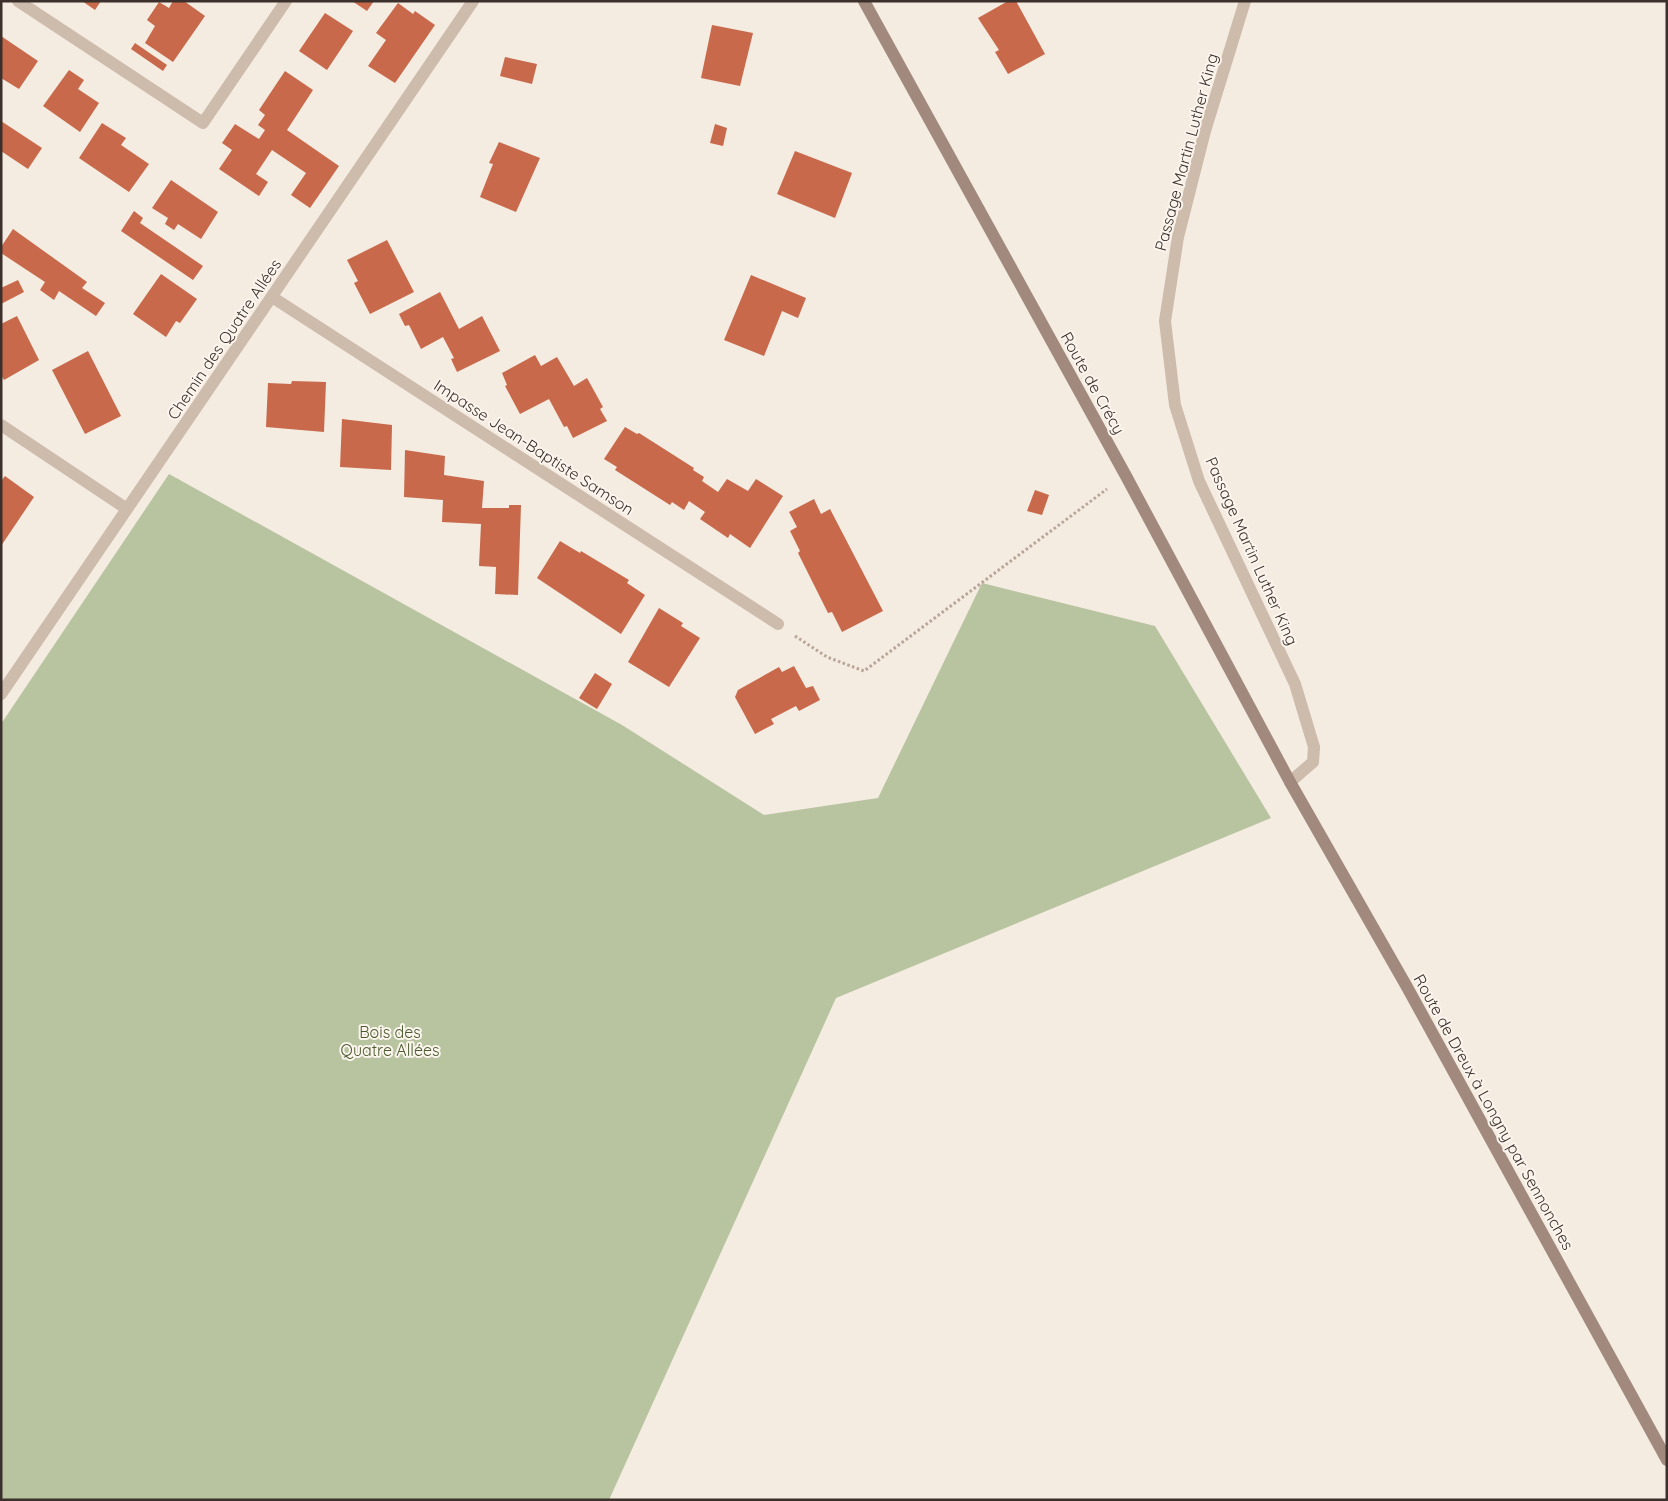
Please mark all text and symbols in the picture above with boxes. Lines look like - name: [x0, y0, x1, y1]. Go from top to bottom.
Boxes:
- street label: Passage Martin Luther King: [1150, 51, 1222, 253]
- street label: Chemin des Quatre Allées: [163, 255, 285, 423]
- street label: Route de Crécy: [1057, 328, 1129, 438]
- street label: Impasse Jean-Baptiste Samson: [430, 375, 638, 519]
- street label: Passage Martin Luther King: [1201, 454, 1303, 648]
- street label: Route de Dreux à Longny par Sennonches: [1410, 971, 1578, 1253]
- park label: Bois des Quatre Allées: [341, 1022, 439, 1060]

